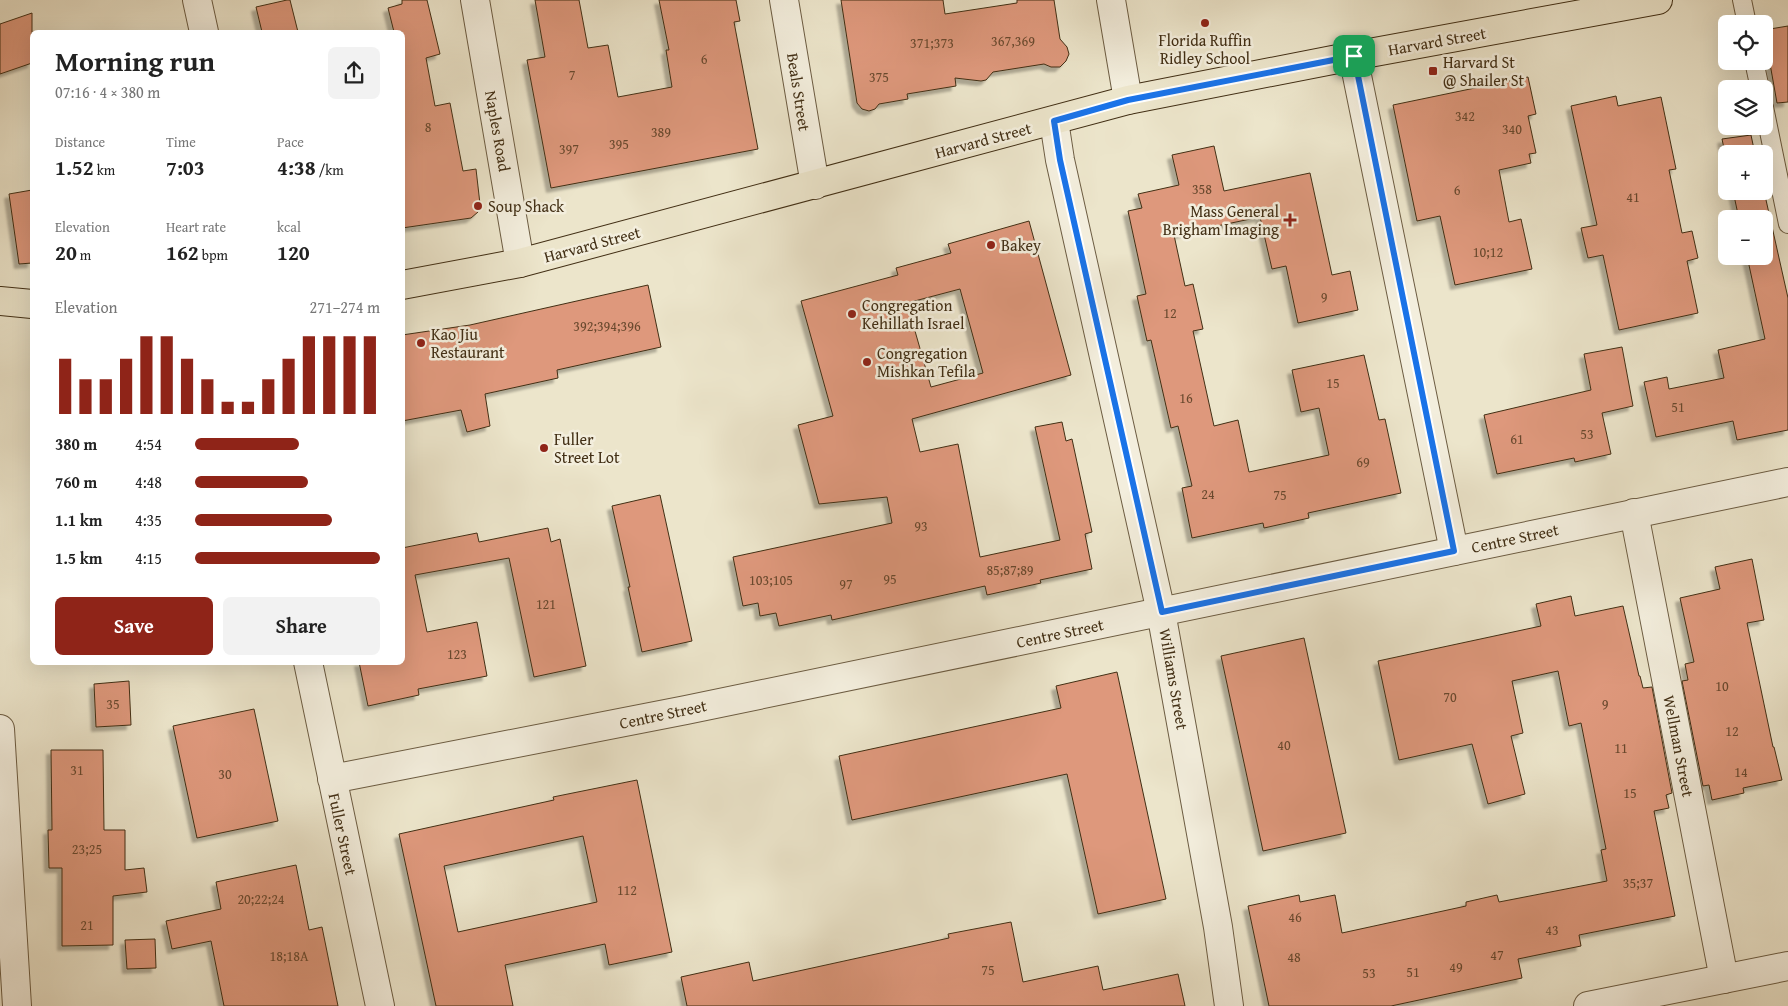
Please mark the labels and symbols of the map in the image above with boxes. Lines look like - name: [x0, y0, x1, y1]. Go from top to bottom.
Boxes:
- marker: Florida Ruffin Ridley School: [1199, 17, 1211, 29]
- street label: Harvard Street: [1386, 21, 1488, 61]
- place label: Florida Ruffin Ridley School: [1159, 28, 1251, 70]
- house number: 367,369: [991, 31, 1035, 51]
- house number: 371;373: [910, 33, 954, 53]
- pin: [1333, 35, 1375, 77]
- house number: 6: [701, 49, 708, 69]
- place label: Harvard St @ Shailer St: [1443, 50, 1525, 92]
- street label: Beals Street: [781, 51, 817, 133]
- house number: 7: [569, 65, 576, 85]
- marker: Harvard St @ Shailer St: [1427, 65, 1439, 77]
- house number: 375: [869, 67, 889, 87]
- street label: Naples Road: [479, 89, 517, 174]
- house number: 342: [1455, 106, 1475, 126]
- street label: Harvard Street: [932, 116, 1034, 164]
- house number: 8: [425, 117, 432, 137]
- house number: 340: [1502, 119, 1522, 139]
- house number: 389: [651, 122, 671, 142]
- house number: 395: [609, 134, 629, 154]
- house number: 397: [559, 139, 579, 159]
- house number: 358: [1192, 179, 1212, 199]
- house number: 6: [1454, 180, 1461, 200]
- house number: 41: [1626, 187, 1640, 207]
- place label: Soup Shack: [488, 194, 565, 218]
- place label: Mass General Brigham Imaging: [1163, 199, 1280, 241]
- marker: Soup Shack: [472, 200, 484, 212]
- marker: Mass General Brigham Imaging: [1283, 213, 1297, 227]
- street label: Harvard Street: [541, 220, 643, 268]
- place label: Bakey: [1001, 233, 1041, 257]
- marker: Bakey: [985, 239, 997, 251]
- house number: 10;12: [1473, 242, 1503, 262]
- house number: 9: [1321, 287, 1328, 307]
- place label: Congregation Kehillath Israel: [862, 293, 965, 335]
- house number: 12: [1163, 303, 1177, 323]
- marker: Congregation Kehillath Israel: [846, 308, 858, 320]
- house number: 392;394;396: [573, 316, 641, 336]
- place label: Kao Jiu Restaurant: [431, 322, 505, 364]
- marker: Kao Jiu Restaurant: [415, 337, 427, 349]
- place label: Congregation Mishkan Tefila: [877, 341, 976, 383]
- marker: Congregation Mishkan Tefila: [861, 356, 873, 368]
- house number: 15: [1326, 373, 1340, 393]
- house number: 16: [1179, 388, 1193, 408]
- house number: 51: [1671, 397, 1685, 417]
- house number: 53: [1580, 424, 1594, 444]
- place label: Fuller Street Lot: [554, 427, 620, 469]
- house number: 61: [1510, 429, 1524, 449]
- marker: Fuller Street Lot: [538, 442, 550, 454]
- house number: 69: [1356, 452, 1370, 472]
- house number: 24: [1201, 484, 1215, 504]
- house number: 75: [1273, 485, 1287, 505]
- house number: 93: [914, 516, 928, 536]
- street label: Centre Street: [1469, 517, 1561, 559]
- house number: 85;87;89: [986, 560, 1034, 580]
- house number: 95: [883, 569, 897, 589]
- house number: 103;105: [749, 570, 793, 590]
- house number: 97: [839, 574, 853, 594]
- house number: 121: [536, 594, 556, 614]
- street label: Centre Street: [1014, 612, 1106, 654]
- street label: Williams Street: [1153, 626, 1195, 732]
- house number: 123: [447, 644, 467, 664]
- house number: 10: [1715, 676, 1729, 696]
- house number: 70: [1443, 687, 1457, 707]
- street label: Centre Street: [617, 693, 709, 735]
- street label: Wellman Street: [1657, 693, 1701, 799]
- house number: 35: [106, 694, 120, 714]
- house number: 9: [1602, 694, 1609, 714]
- house number: 12: [1725, 721, 1739, 741]
- house number: 40: [1277, 735, 1291, 755]
- house number: 11: [1614, 738, 1628, 758]
- house number: 31: [70, 760, 84, 780]
- house number: 14: [1734, 762, 1748, 782]
- house number: 30: [218, 764, 232, 784]
- house number: 15: [1623, 783, 1637, 803]
- street label: Fuller Street: [323, 791, 363, 878]
- house number: 23;25: [72, 839, 102, 859]
- house number: 35;37: [1623, 873, 1653, 893]
- house number: 112: [617, 880, 637, 900]
- house number: 20;22;24: [237, 889, 285, 909]
- house number: 46: [1288, 907, 1302, 927]
- house number: 21: [80, 915, 94, 935]
- house number: 43: [1545, 920, 1559, 940]
- house number: 47: [1490, 945, 1504, 965]
- house number: 18;18A: [270, 946, 309, 966]
- house number: 48: [1287, 947, 1301, 967]
- house number: 49: [1449, 957, 1463, 977]
- house number: 75: [981, 960, 995, 980]
- house number: 51: [1406, 962, 1420, 982]
- house number: 53: [1362, 963, 1376, 983]

